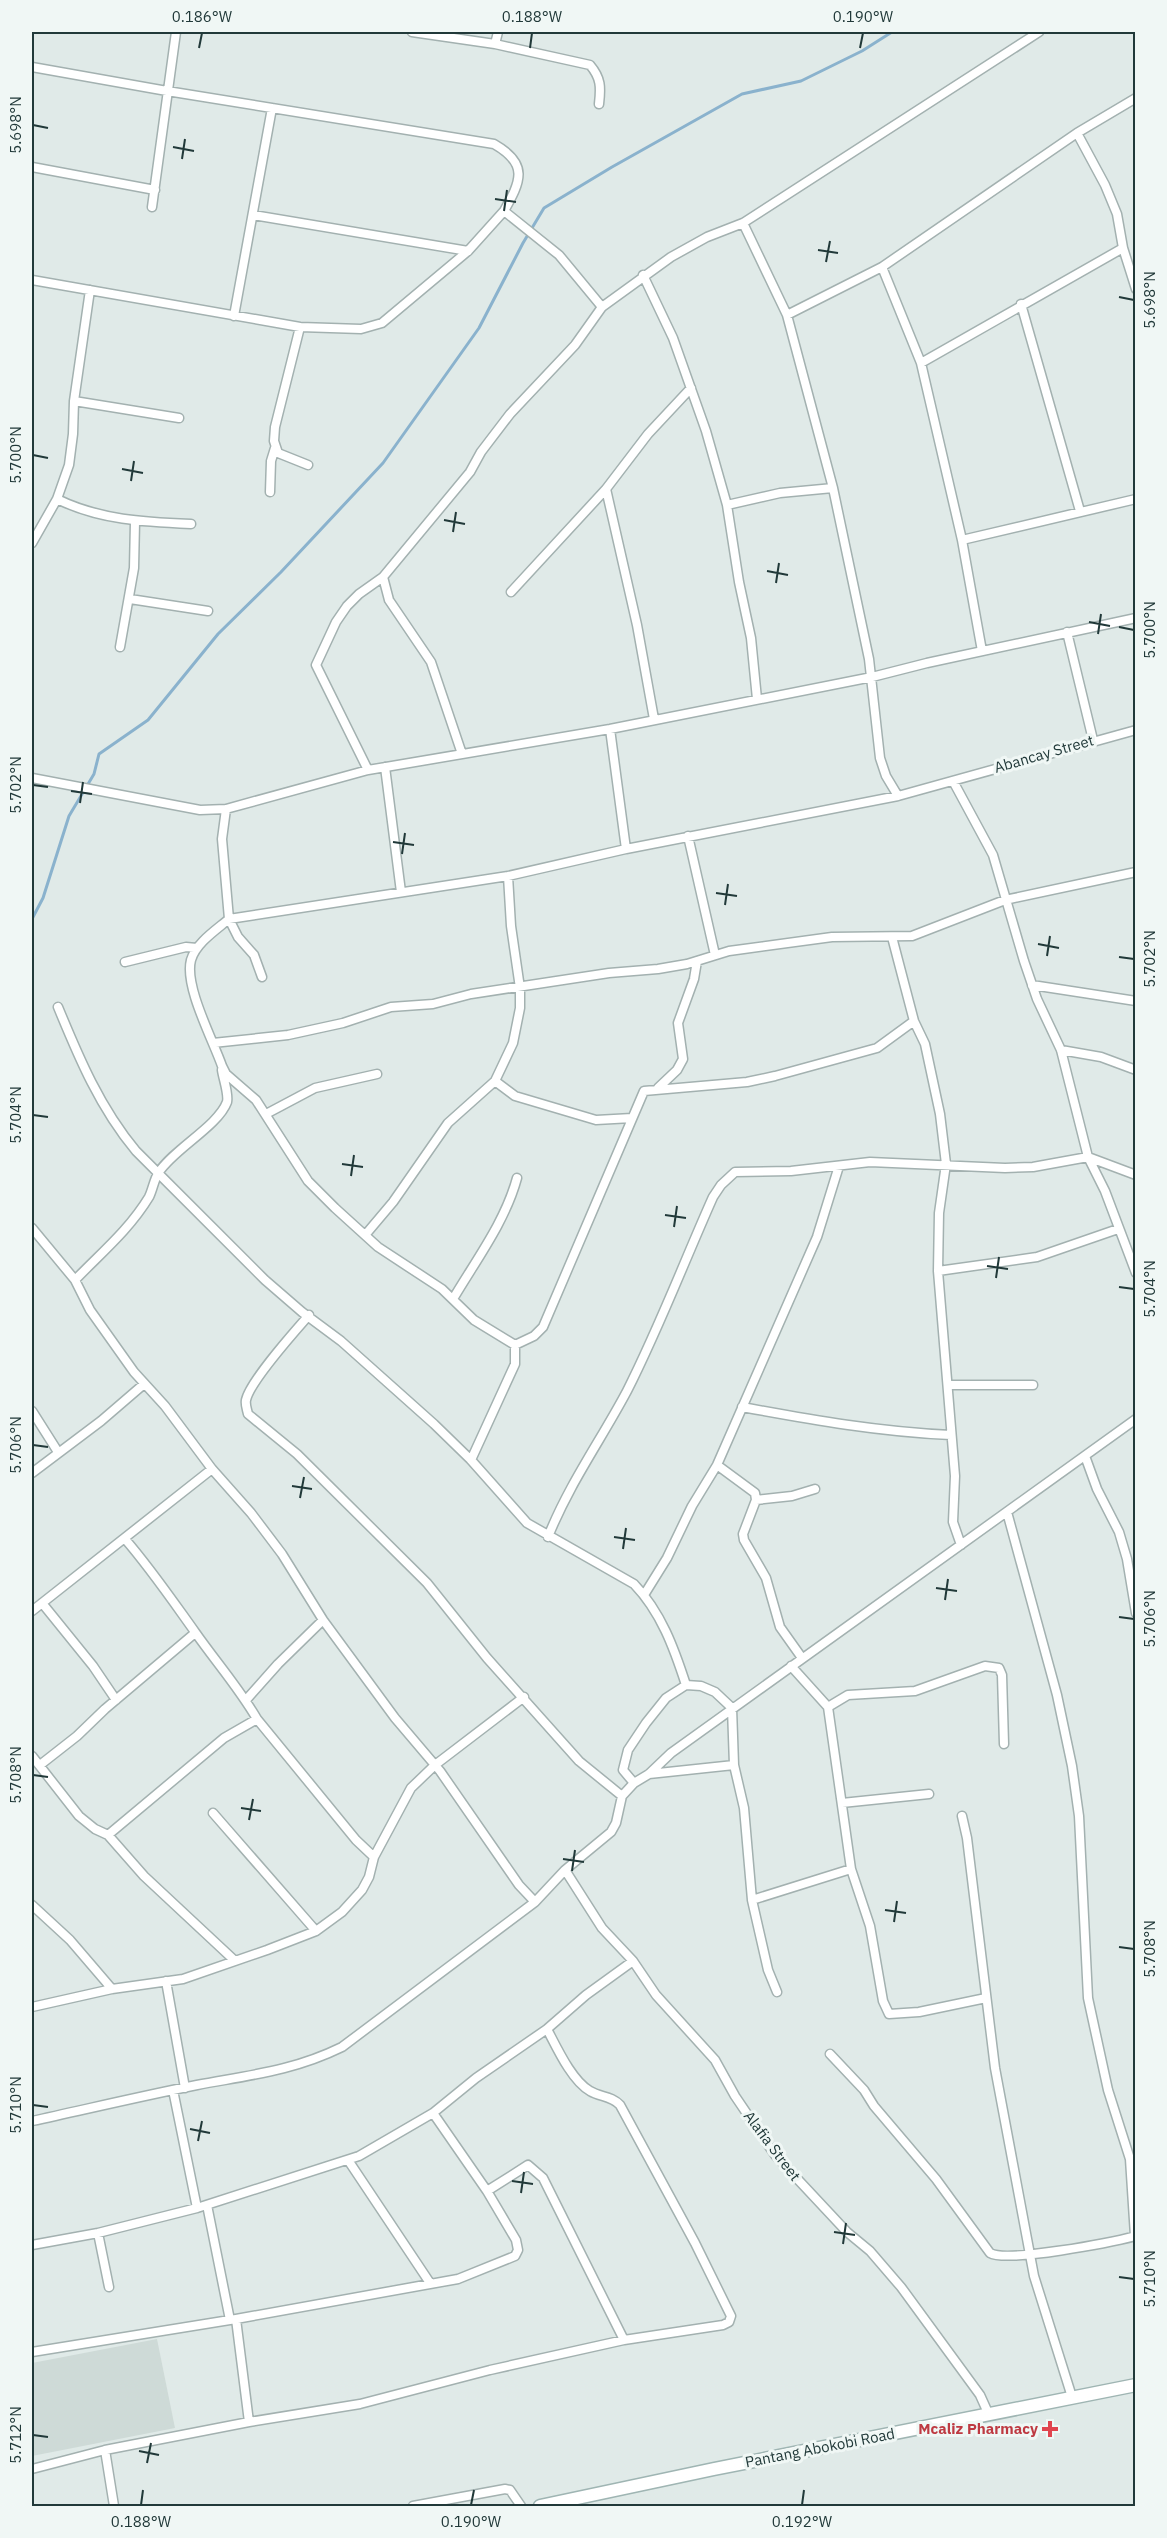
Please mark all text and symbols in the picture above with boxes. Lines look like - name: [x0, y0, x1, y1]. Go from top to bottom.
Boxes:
- text: 0.186°W: [172, 7, 233, 26]
- text: 0.188°W: [502, 7, 563, 26]
- text: 0.190°W: [833, 7, 894, 26]
- text: 5.698°N: [6, 96, 25, 154]
- text: 5.698°N: [1140, 271, 1159, 329]
- text: 5.700°N: [6, 426, 25, 484]
- text: 5.700°N: [1140, 601, 1159, 659]
- street label: Abancay Street: [992, 730, 1096, 777]
- text: 5.702°N: [6, 756, 25, 814]
- text: 5.702°N: [1140, 930, 1159, 988]
- text: 5.704°N: [6, 1086, 25, 1144]
- text: 5.704°N: [1140, 1260, 1159, 1318]
- text: 5.706°N: [6, 1416, 25, 1474]
- text: 5.706°N: [1140, 1590, 1159, 1648]
- text: 5.708°N: [6, 1746, 25, 1804]
- text: 5.708°N: [1140, 1920, 1159, 1978]
- text: 5.710°N: [6, 2076, 25, 2134]
- street label: Alafia Street: [740, 2107, 805, 2185]
- text: 5.710°N: [1140, 2250, 1159, 2308]
- text: 5.712°N: [6, 2406, 25, 2464]
- place label: Mcaliz Pharmacy: [918, 2419, 1038, 2438]
- marker: Mcaliz Pharmacy: [1043, 2422, 1057, 2436]
- street label: Pantang Abokobi Road: [744, 2424, 896, 2471]
- text: 0.188°W: [111, 2512, 172, 2531]
- text: 0.190°W: [441, 2512, 502, 2531]
- text: 0.192°W: [772, 2512, 833, 2531]

